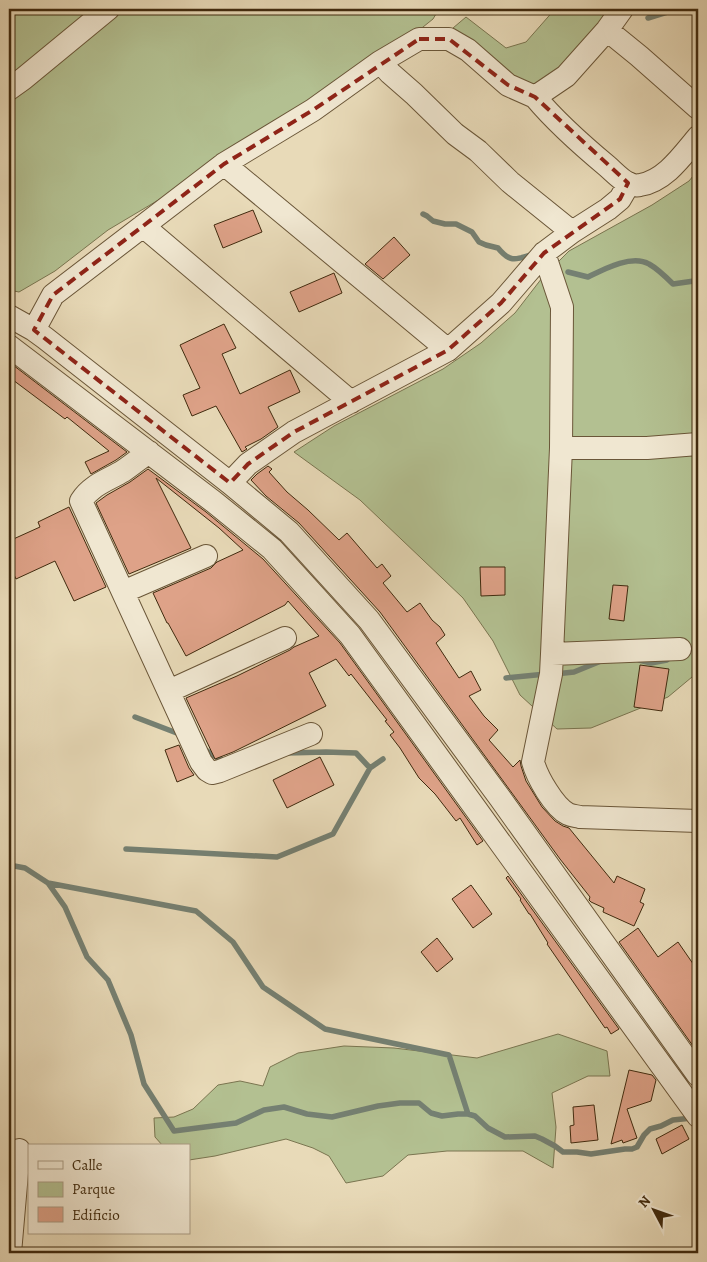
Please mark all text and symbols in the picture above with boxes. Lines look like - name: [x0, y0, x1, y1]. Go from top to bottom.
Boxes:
- legend: [28, 1144, 190, 1234]
- text: Calle: [72, 1155, 103, 1175]
- text: Parque: [72, 1179, 115, 1199]
- north arrow: [630, 1184, 680, 1234]
- text: N: [634, 1192, 655, 1212]
- text: Edificio: [72, 1205, 120, 1225]

